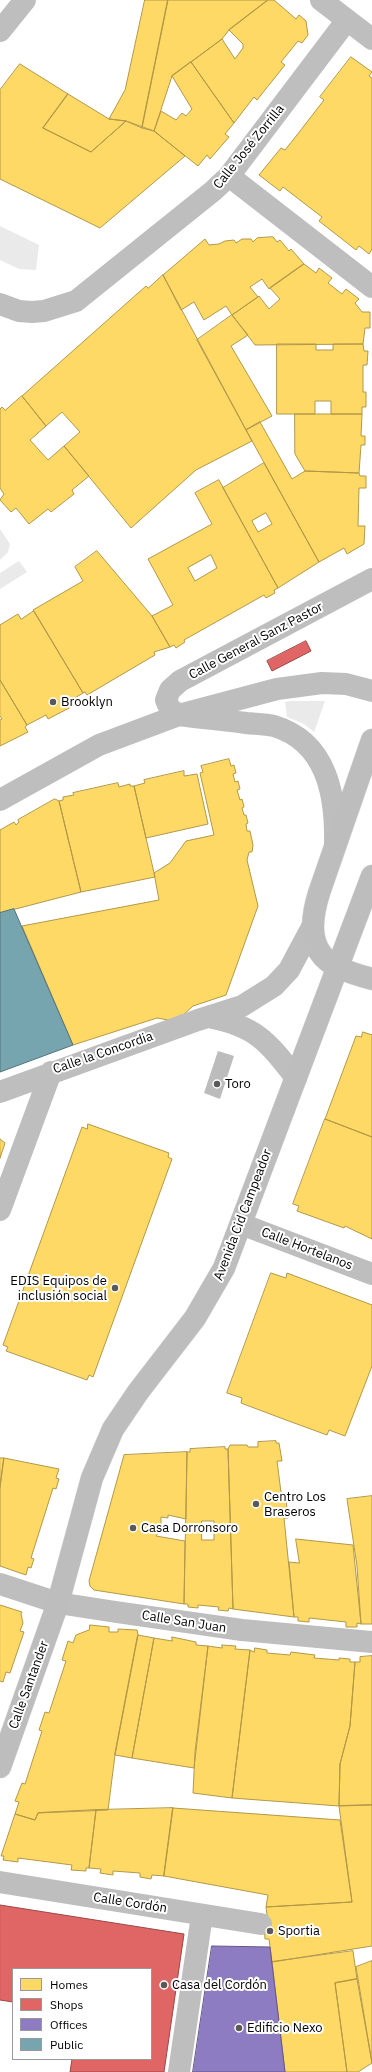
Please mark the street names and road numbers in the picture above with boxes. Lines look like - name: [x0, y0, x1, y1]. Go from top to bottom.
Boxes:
- street label: Calle José Zorrilla: [210, 102, 288, 192]
- street label: Calle General Sanz Pastor: [186, 599, 326, 683]
- street label: Calle la Concordia: [51, 1029, 155, 1077]
- street label: Avenida Cid Campeador: [211, 1147, 275, 1283]
- street label: Calle Hortelanos: [259, 1224, 355, 1274]
- street label: Calle San Juan: [141, 1608, 227, 1636]
- street label: Calle Santander: [6, 1639, 52, 1731]
- street label: Calle Cordón: [92, 1889, 168, 1917]

